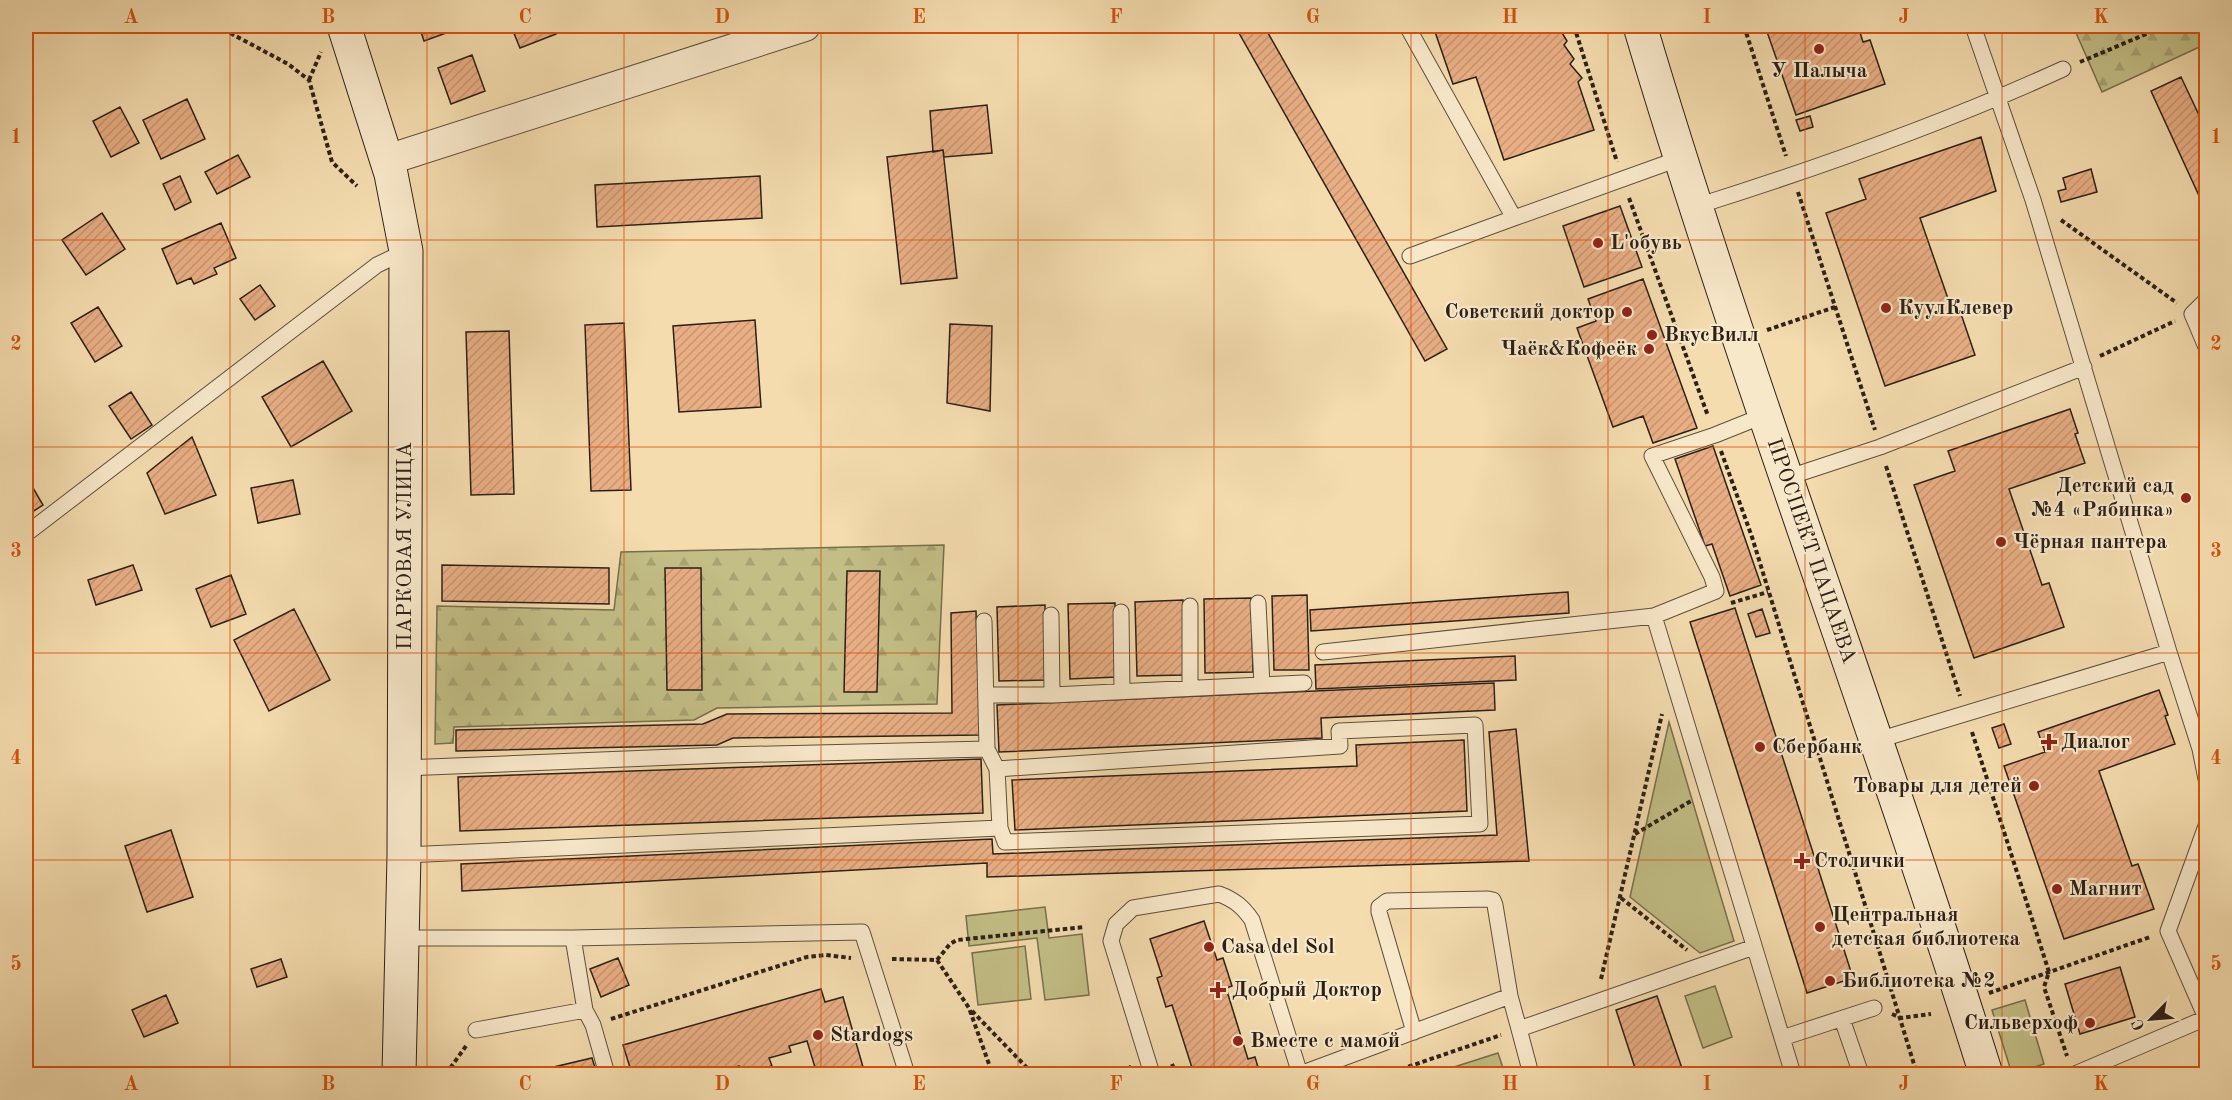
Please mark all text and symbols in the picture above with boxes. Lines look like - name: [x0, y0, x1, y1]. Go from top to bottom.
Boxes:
- text: A: [123, 8, 139, 28]
- text: B: [321, 8, 335, 28]
- text: C: [518, 8, 532, 28]
- text: D: [714, 8, 730, 28]
- text: E: [912, 8, 926, 28]
- text: F: [1109, 8, 1123, 28]
- text: G: [1306, 8, 1320, 28]
- text: H: [1502, 8, 1518, 28]
- text: I: [1703, 8, 1711, 28]
- text: J: [1899, 8, 1910, 28]
- text: K: [2093, 8, 2109, 28]
- marker: У Палыча: [1812, 42, 1826, 56]
- place label: У Палыча: [1771, 61, 1868, 82]
- text: 1: [10, 128, 22, 148]
- text: 1: [2210, 128, 2222, 148]
- place label: L'обувь: [1610, 233, 1682, 254]
- marker: L'обувь: [1591, 236, 1605, 250]
- place label: КуулКлевер: [1898, 298, 2013, 319]
- marker: КуулКлевер: [1879, 301, 1893, 315]
- place label: Советский доктор: [1445, 302, 1615, 323]
- marker: Советский доктор: [1620, 305, 1634, 319]
- place label: ВкусВилл: [1664, 325, 1759, 346]
- marker: ВкусВилл: [1645, 328, 1659, 342]
- text: 2: [10, 335, 22, 355]
- text: 2: [2210, 335, 2222, 355]
- place label: Чаёк&Кофеёк: [1500, 339, 1637, 360]
- marker: Чаёк&Кофеёк: [1642, 342, 1656, 356]
- street label: ПРОСПЕКТ ПАЦАЕВА: [1763, 436, 1859, 666]
- street label: ПАРКОВАЯ УЛИЦА: [395, 442, 416, 650]
- place label: Детский сад №4 «Рябинка»: [2031, 476, 2174, 521]
- marker: Детский сад №4 «Рябинка»: [2179, 491, 2193, 505]
- place label: Чёрная пантера: [2013, 532, 2167, 553]
- marker: Чёрная пантера: [1994, 535, 2008, 549]
- text: 3: [10, 542, 22, 562]
- text: 3: [2210, 542, 2222, 562]
- place label: Диалог: [2061, 732, 2130, 753]
- marker: Диалог: [2042, 735, 2056, 749]
- place label: Сбербанк: [1772, 737, 1862, 758]
- marker: Сбербанк: [1753, 740, 1767, 754]
- text: 4: [10, 749, 22, 769]
- text: 4: [2210, 749, 2222, 769]
- place label: Товары для детей: [1853, 776, 2022, 797]
- marker: Товары для детей: [2027, 779, 2041, 793]
- place label: Столички: [1814, 851, 1905, 872]
- marker: Столички: [1795, 854, 1809, 868]
- place label: Магнит: [2069, 879, 2142, 900]
- marker: Магнит: [2050, 882, 2064, 896]
- place label: Центральная детская библиотека: [1832, 905, 2021, 950]
- marker: Центральная детская библиотека: [1813, 920, 1827, 934]
- place label: Casa del Sol: [1221, 937, 1335, 958]
- marker: Casa del Sol: [1202, 940, 1216, 954]
- text: 5: [10, 954, 22, 975]
- text: 5: [2210, 954, 2222, 975]
- place label: Библиотека №2: [1842, 971, 1995, 992]
- marker: Библиотека №2: [1823, 974, 1837, 988]
- place label: Добрый Доктор: [1232, 980, 1382, 1001]
- marker: Добрый Доктор: [1209, 981, 1227, 999]
- north arrow: [2121, 989, 2181, 1049]
- place label: Сильверхоф: [1964, 1013, 2078, 1034]
- marker: Сильверхоф: [2083, 1016, 2097, 1030]
- text: С: [2130, 1016, 2149, 1033]
- place label: Stardogs: [830, 1025, 913, 1046]
- marker: Stardogs: [811, 1028, 825, 1042]
- place label: Вместе с мамой: [1250, 1031, 1400, 1052]
- marker: Вместе с мамой: [1231, 1034, 1245, 1048]
- text: A: [123, 1075, 139, 1095]
- text: B: [321, 1075, 335, 1095]
- text: C: [518, 1075, 532, 1095]
- text: D: [714, 1075, 730, 1095]
- text: E: [912, 1075, 926, 1095]
- text: F: [1109, 1075, 1123, 1095]
- text: G: [1306, 1075, 1320, 1095]
- text: H: [1502, 1075, 1518, 1095]
- text: I: [1703, 1075, 1711, 1095]
- text: J: [1899, 1075, 1910, 1095]
- text: K: [2093, 1075, 2109, 1095]

